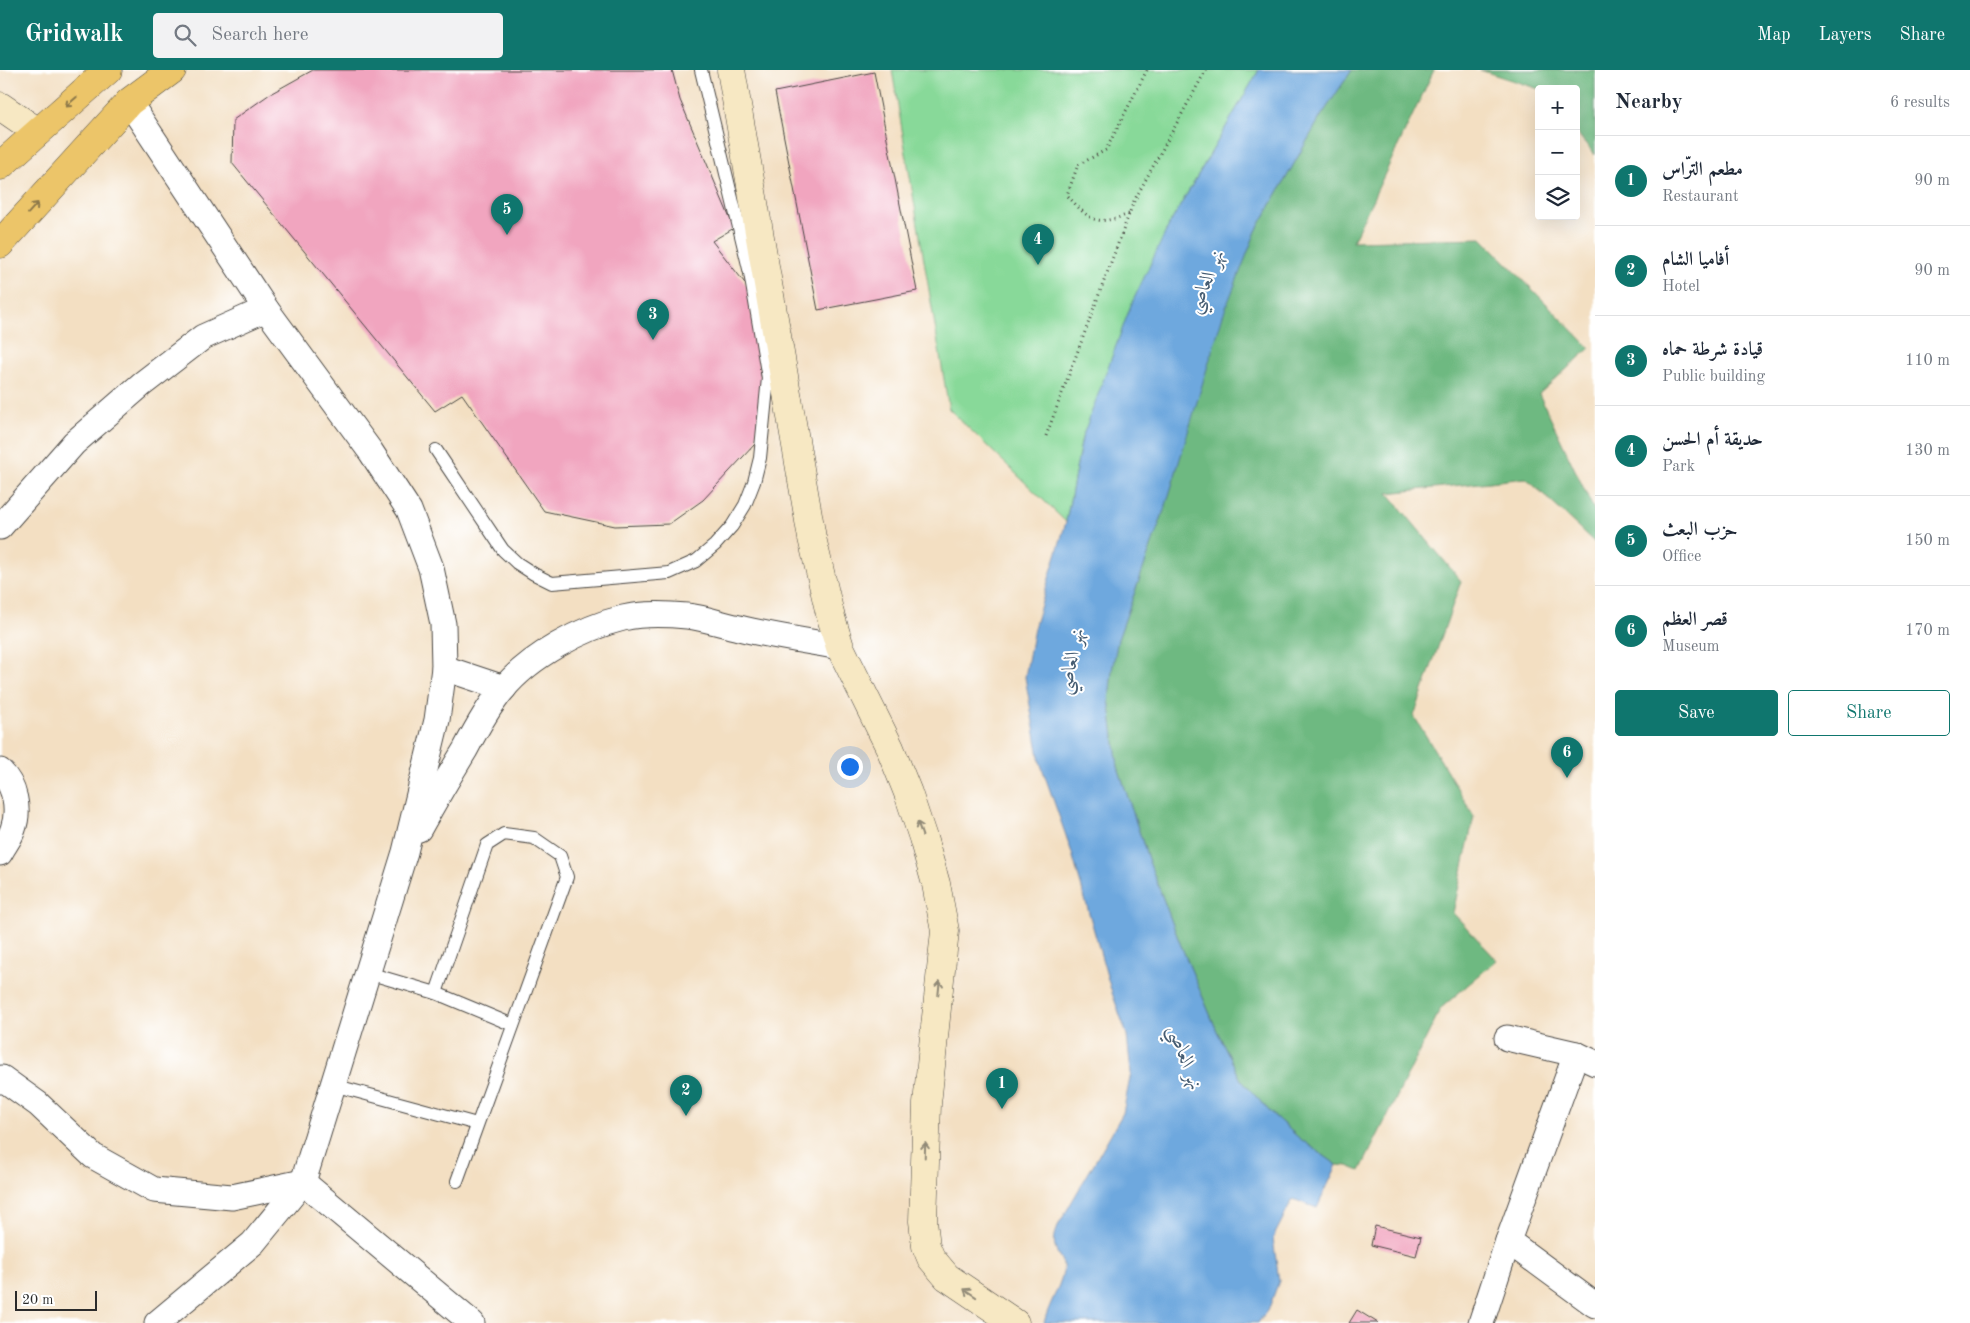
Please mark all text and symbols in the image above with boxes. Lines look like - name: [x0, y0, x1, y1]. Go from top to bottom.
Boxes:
- search box: [153, 13, 503, 58]
- icon: search: [171, 21, 199, 49]
- text: Gridwalk: [25, 23, 123, 47]
- text: Search here: [211, 26, 309, 45]
- text: Map: [1757, 26, 1791, 44]
- text: Layers: [1819, 26, 1871, 44]
- text: Share: [1899, 26, 1945, 44]
- map controls: [1535, 85, 1580, 220]
- button: +: [1535, 85, 1580, 130]
- text: Nearby: [1615, 92, 1683, 113]
- text: 6 results: [1890, 95, 1950, 111]
- one-way arrow: [65, 96, 78, 108]
- button: −: [1535, 130, 1580, 175]
- text: مطعم الترّاس: [1662, 161, 1743, 180]
- text: 1: [1626, 173, 1636, 189]
- text: 90 m: [1914, 173, 1950, 189]
- button: layers: [1535, 175, 1580, 220]
- text: Restaurant: [1662, 189, 1739, 205]
- pin: 5: [491, 194, 523, 235]
- one-way arrow: [27, 201, 39, 214]
- pin: 4: [1022, 224, 1054, 265]
- water label: نهر العاصي: [1184, 247, 1236, 320]
- text: أفاميا الشام: [1662, 251, 1729, 270]
- text: 2: [1626, 263, 1636, 279]
- text: 90 m: [1914, 263, 1950, 279]
- text: Hotel: [1662, 279, 1700, 295]
- pin: 3: [637, 299, 669, 340]
- text: قيادة شرطة حماه: [1662, 341, 1763, 360]
- text: 3: [1626, 353, 1636, 369]
- text: 110 m: [1905, 353, 1950, 369]
- text: Public building: [1662, 369, 1765, 385]
- text: حديقة أم الحسن: [1662, 431, 1763, 450]
- text: 4: [1626, 443, 1636, 459]
- text: 130 m: [1905, 443, 1950, 459]
- text: Park: [1662, 459, 1695, 475]
- text: حزب البعث: [1662, 521, 1737, 540]
- text: 5: [1626, 533, 1636, 549]
- text: 150 m: [1905, 533, 1950, 549]
- text: Office: [1662, 549, 1701, 565]
- text: قصر العظم: [1662, 611, 1728, 630]
- text: 6: [1626, 623, 1636, 639]
- text: 170 m: [1905, 623, 1950, 639]
- water label: نهر العاصي: [1055, 626, 1096, 698]
- text: Museum: [1662, 639, 1720, 655]
- button: Save: [1615, 690, 1778, 736]
- button: Share: [1788, 690, 1950, 736]
- pin: 6: [1551, 737, 1583, 778]
- your location: [837, 754, 863, 780]
- one-way arrow: [915, 821, 924, 837]
- one-way arrow: [934, 980, 944, 996]
- water label: نهر العاصي: [1157, 1022, 1205, 1095]
- pin: 1: [986, 1068, 1018, 1109]
- pin: 2: [670, 1075, 702, 1116]
- one-way arrow: [921, 1142, 930, 1158]
- scale bar: [15, 1288, 98, 1311]
- one-way arrow: [963, 1288, 977, 1298]
- text: 20 m: [22, 1293, 53, 1307]

